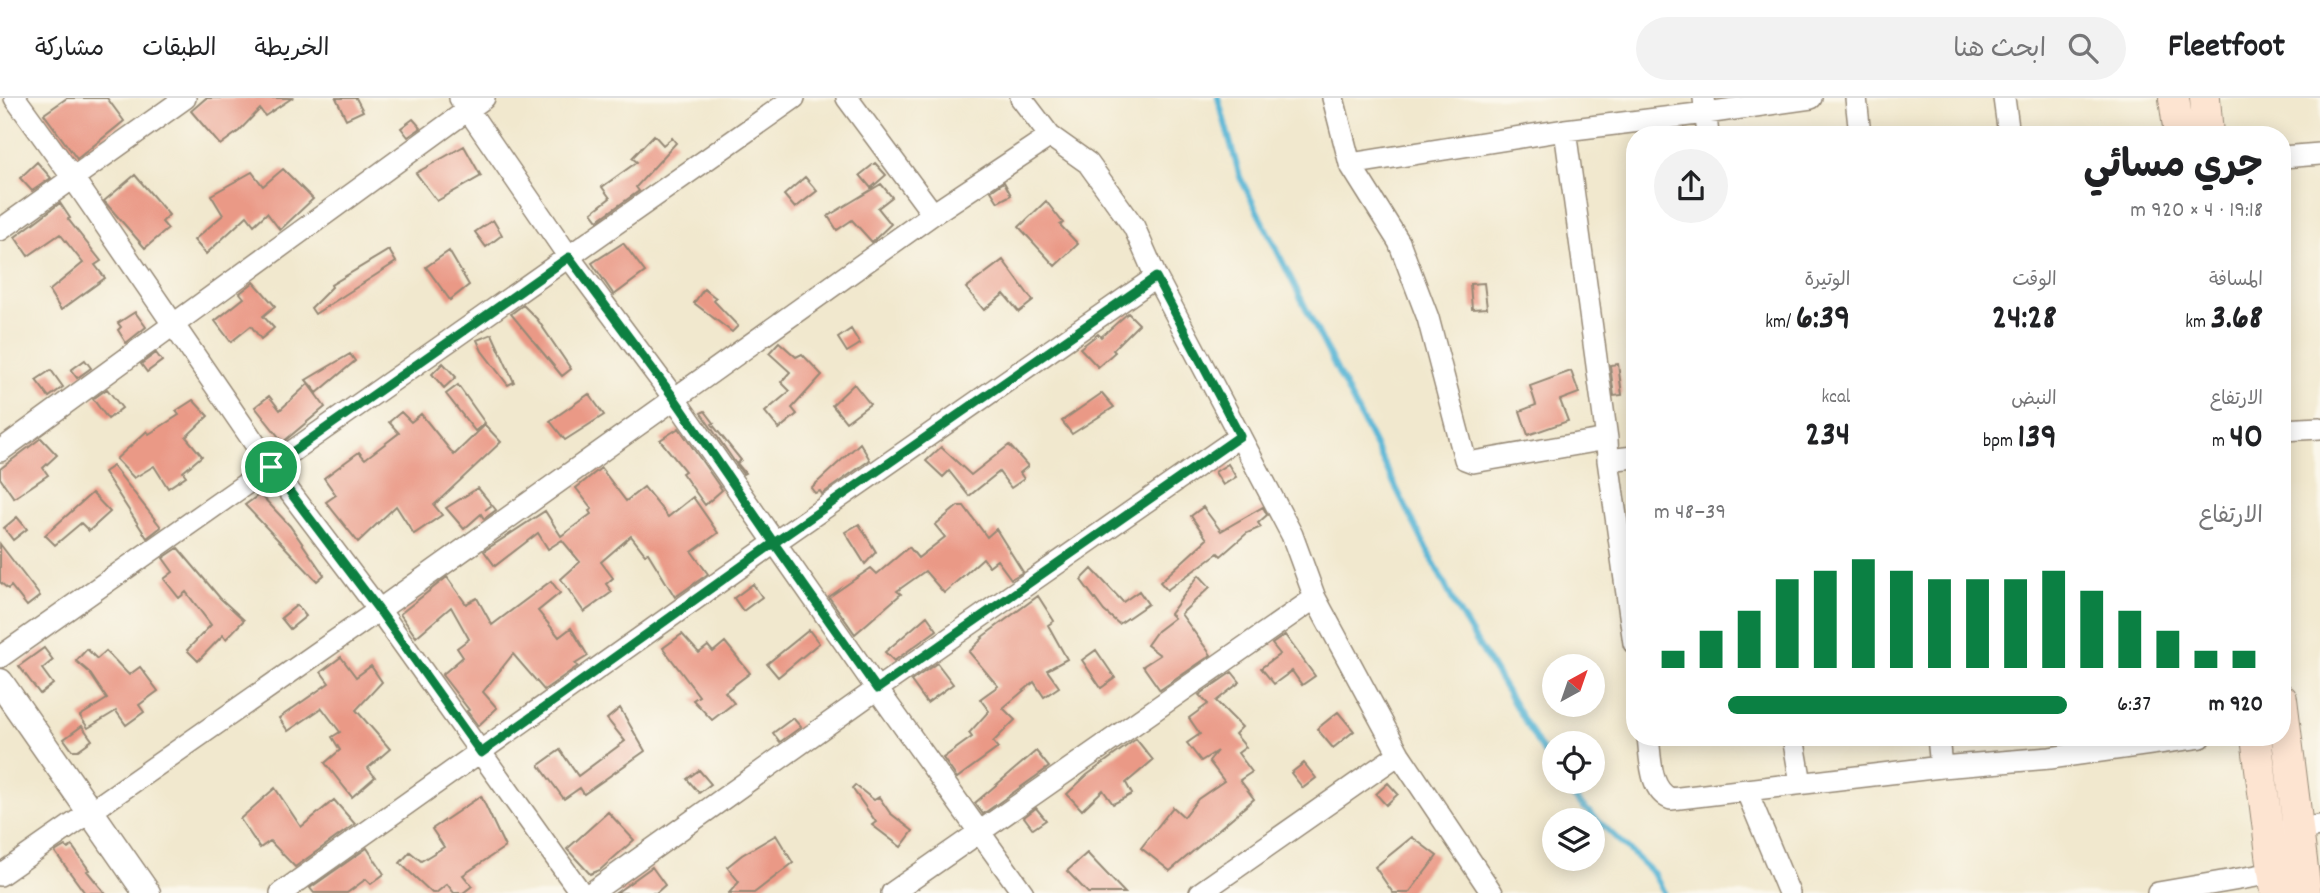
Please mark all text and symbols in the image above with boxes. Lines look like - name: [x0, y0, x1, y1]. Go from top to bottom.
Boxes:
- search box: [1636, 17, 2126, 80]
- text: Fleetfoot: [2168, 25, 2285, 72]
- icon: search: [2064, 29, 2102, 67]
- text: ابحث هنا: [1953, 32, 2046, 69]
- text: مشاركة: [35, 33, 104, 67]
- text: الطبقات: [142, 33, 217, 67]
- text: الخريطة: [255, 33, 329, 67]
- text: جري مسائي: [2084, 141, 2263, 196]
- button: share: [1654, 149, 1728, 223]
- text: 19:18 · 4 × 920 m: [2130, 195, 2263, 228]
- text: الوتيرة: [1804, 268, 1850, 295]
- text: الوقت: [2012, 268, 2057, 295]
- text: المسافة: [2209, 268, 2263, 295]
- text: 6:39: [1796, 295, 1850, 345]
- text: 24:28: [1992, 295, 2057, 345]
- text: 3.68: [2210, 295, 2263, 345]
- text: /km: [1765, 310, 1796, 337]
- text: km: [2185, 310, 2210, 337]
- text: kcal: [1821, 385, 1850, 412]
- text: النبض: [2011, 387, 2057, 414]
- text: الارتفاع: [2210, 387, 2263, 414]
- text: 234: [1805, 412, 1850, 462]
- text: 139: [2017, 414, 2057, 464]
- text: 40: [2229, 414, 2263, 464]
- text: bpm: [1983, 429, 2017, 456]
- text: m: [2212, 429, 2229, 456]
- pin: [241, 437, 301, 497]
- icon: arrive: [252, 448, 290, 486]
- text: 39–48 m: [1654, 497, 1726, 530]
- text: الارتفاع: [2199, 501, 2263, 534]
- north arrow: [1542, 654, 1605, 718]
- map controls: [1542, 654, 1605, 871]
- text: 6:37: [2117, 689, 2151, 722]
- text: 920 m: [2209, 689, 2263, 722]
- button: locate: [1542, 731, 1605, 794]
- button: layers: [1542, 808, 1605, 871]

